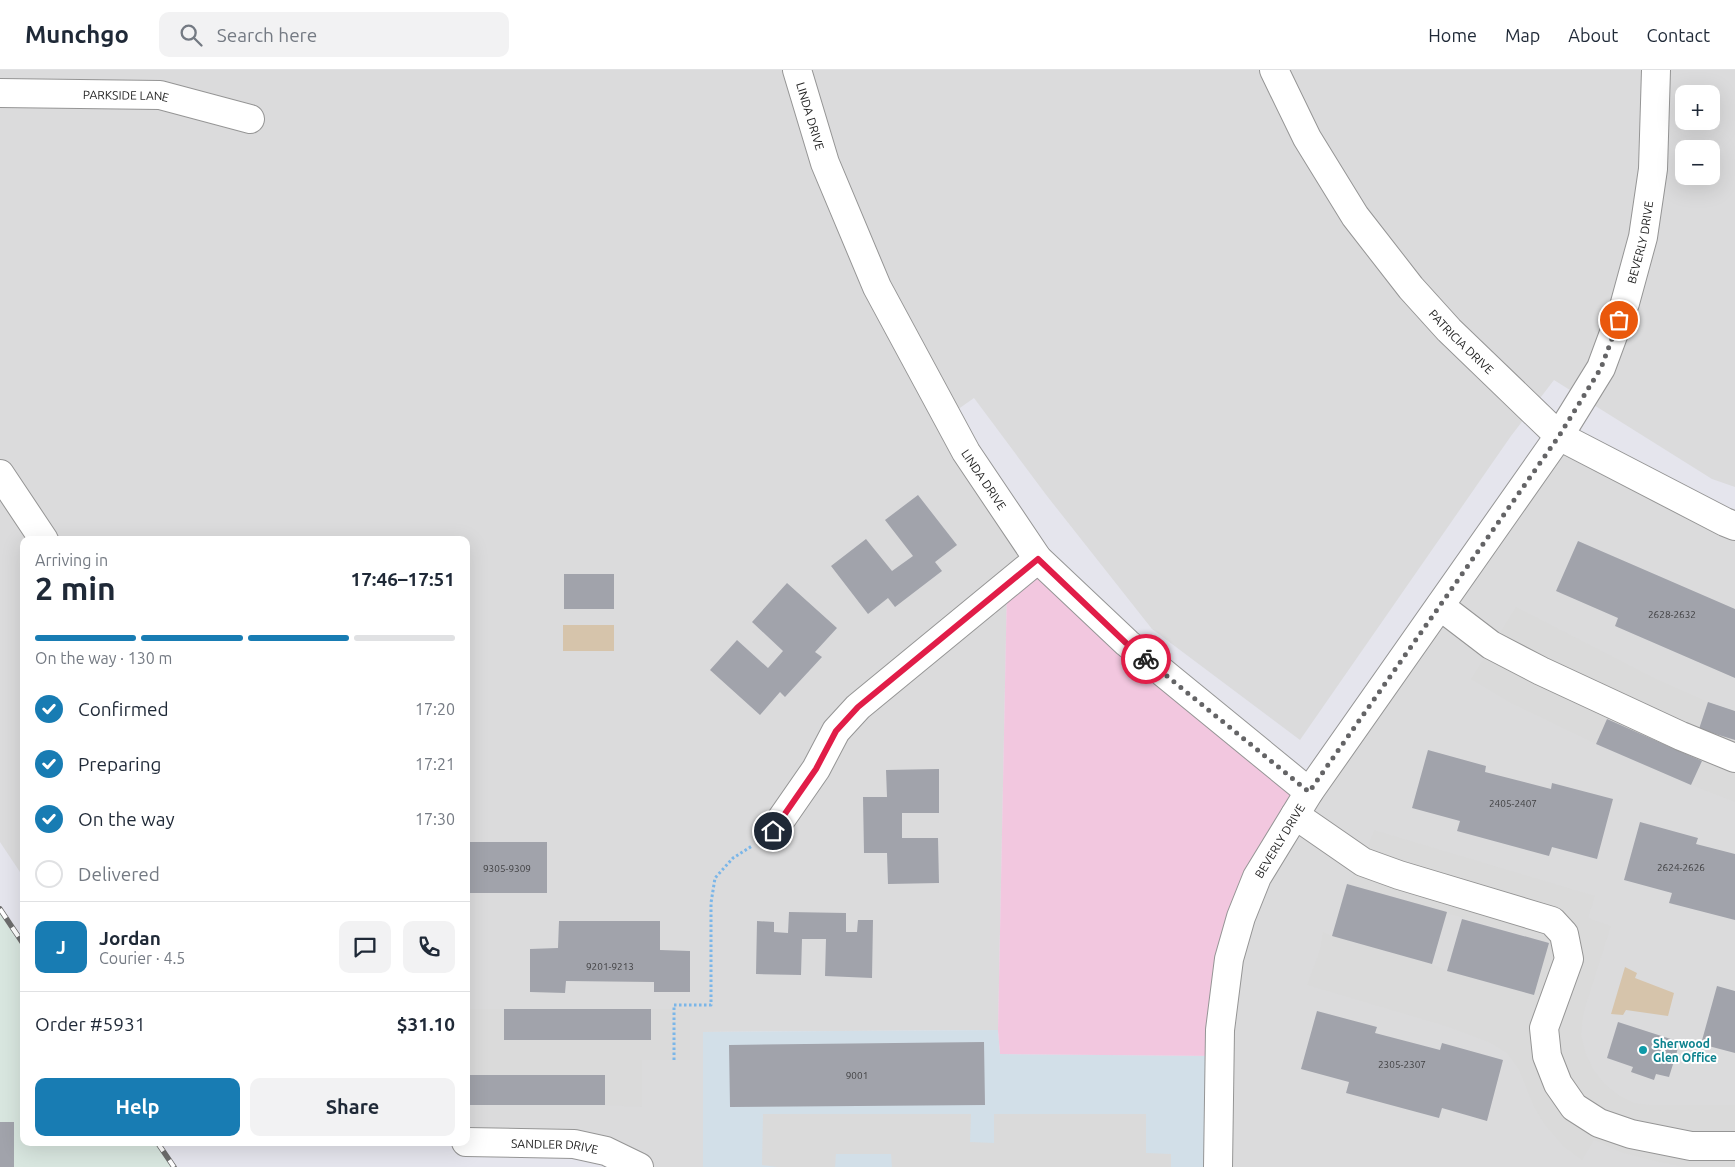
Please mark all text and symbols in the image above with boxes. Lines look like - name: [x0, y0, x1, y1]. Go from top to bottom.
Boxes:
- search box: [159, 12, 509, 57]
- text: Munchgo: [25, 21, 129, 48]
- icon: search: [177, 21, 205, 49]
- text: Search here: [217, 24, 317, 46]
- text: Home: [1428, 25, 1477, 45]
- text: Map: [1505, 25, 1540, 45]
- text: About: [1568, 25, 1618, 45]
- text: Contact: [1646, 25, 1710, 45]
- street label: LINDA DRIVE: [795, 81, 827, 152]
- map controls: [1675, 85, 1720, 185]
- button: +: [1675, 85, 1720, 130]
- street label: PARKSIDE LANE: [83, 88, 171, 104]
- button: −: [1675, 140, 1720, 185]
- street label: BEVERLY DRIVE: [1624, 200, 1655, 285]
- pin: [1598, 299, 1640, 341]
- icon: bag: [1605, 306, 1633, 334]
- street label: PATRICIA DRIVE: [1427, 307, 1497, 376]
- street label: LINDA DRIVE: [959, 447, 1010, 512]
- text: Arriving in: [35, 551, 108, 569]
- text: 17:46–17:51: [350, 568, 455, 590]
- text: 2 min: [35, 570, 116, 606]
- house number: 2628-2632: [1648, 609, 1696, 620]
- courier: [1121, 634, 1171, 684]
- icon: bike: [1132, 645, 1160, 673]
- text: On the way · 130 m: [35, 649, 172, 667]
- icon: check: [35, 695, 63, 723]
- text: Confirmed: [78, 698, 169, 720]
- text: 17:20: [415, 700, 455, 718]
- icon: check: [35, 750, 63, 778]
- text: Preparing: [78, 753, 162, 775]
- text: 17:21: [415, 755, 455, 773]
- house number: 2405-2407: [1489, 798, 1537, 809]
- street label: BEVERLY DRIVE: [1252, 801, 1307, 880]
- icon: check: [35, 805, 63, 833]
- text: On the way: [78, 808, 175, 830]
- text: 17:30: [415, 810, 455, 828]
- pin: [752, 810, 794, 852]
- icon: home: [759, 817, 787, 845]
- house number: 2624-2626: [1657, 862, 1705, 873]
- text: Delivered: [78, 863, 160, 885]
- house number: 9305-9309: [483, 863, 531, 874]
- button: chat: [339, 921, 391, 973]
- button: phone: [403, 921, 455, 973]
- text: Jordan: [99, 927, 161, 949]
- text: J: [56, 936, 66, 958]
- text: Courier · 4.5: [99, 949, 185, 967]
- house number: 9201-9213: [586, 961, 634, 972]
- text: Order #5931: [35, 1013, 145, 1035]
- text: $31.10: [397, 1013, 455, 1035]
- place label: Sherwood Glen Office: [1653, 1037, 1717, 1064]
- marker: Sherwood Glen Office: [1637, 1044, 1649, 1056]
- house number: 2305-2307: [1378, 1059, 1426, 1070]
- house number: 9001: [846, 1070, 868, 1081]
- button: Help: [35, 1078, 240, 1136]
- button: Share: [250, 1078, 455, 1136]
- street label: SANDLER DRIVE: [511, 1136, 600, 1156]

